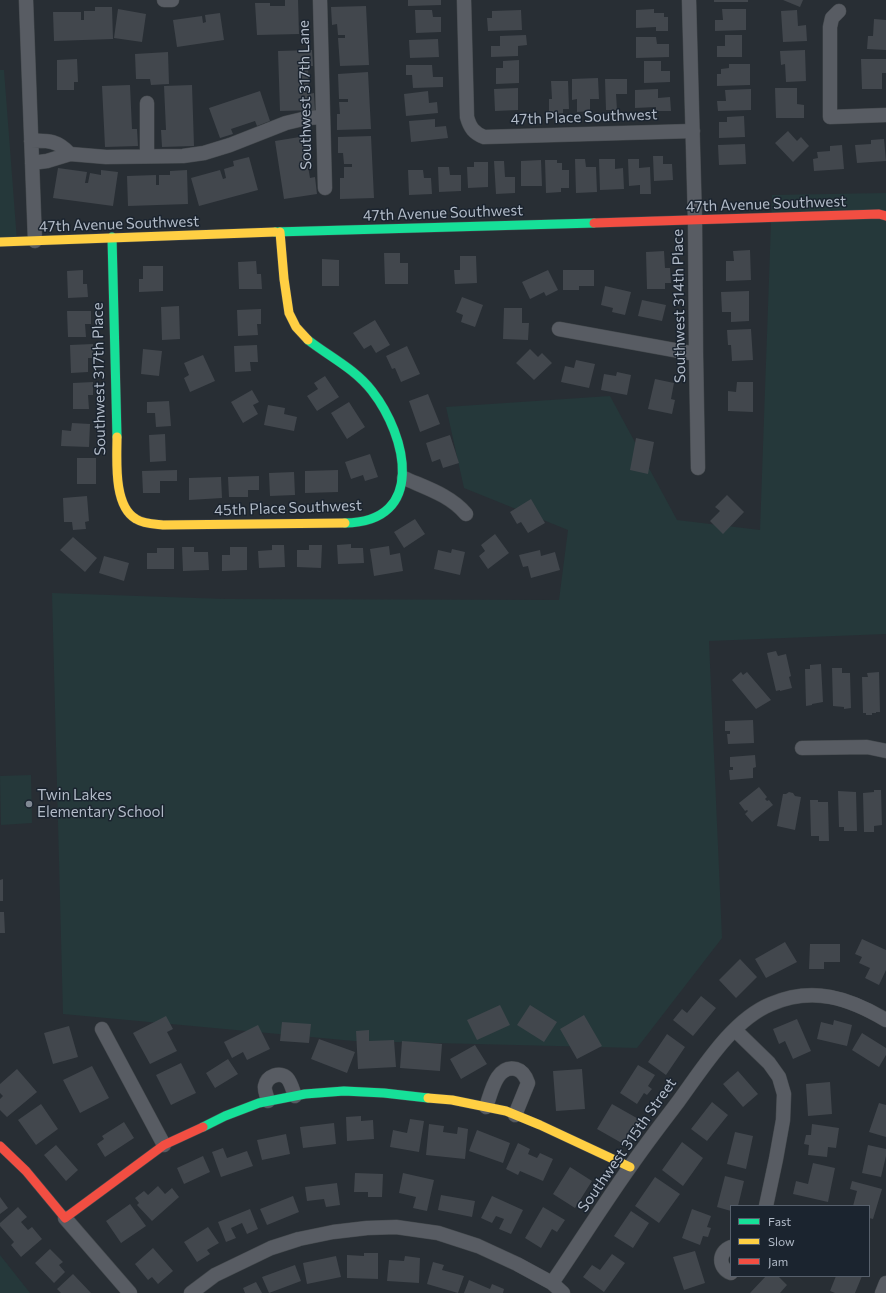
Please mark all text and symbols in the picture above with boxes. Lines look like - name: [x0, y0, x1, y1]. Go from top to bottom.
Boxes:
- street label: Southwest 317th Lane: [295, 20, 315, 170]
- street label: 47th Place Southwest: [510, 105, 658, 129]
- street label: 47th Avenue Southwest: [686, 192, 846, 216]
- street label: 47th Avenue Southwest: [363, 201, 523, 225]
- street label: 47th Avenue Southwest: [39, 212, 199, 236]
- street label: Southwest 314th Place: [669, 229, 689, 383]
- street label: Southwest 317th Place: [89, 302, 109, 456]
- street label: 45th Place Southwest: [214, 496, 362, 520]
- place label: Twin Lakes Elementary School: [37, 786, 164, 821]
- marker: Twin Lakes Elementary School: [24, 799, 34, 809]
- street label: Southwest 315th Street: [574, 1074, 680, 1216]
- legend: [730, 1205, 870, 1277]
- text: Fast: [768, 1214, 791, 1228]
- text: Slow: [768, 1234, 795, 1248]
- text: Jam: [768, 1254, 788, 1268]

